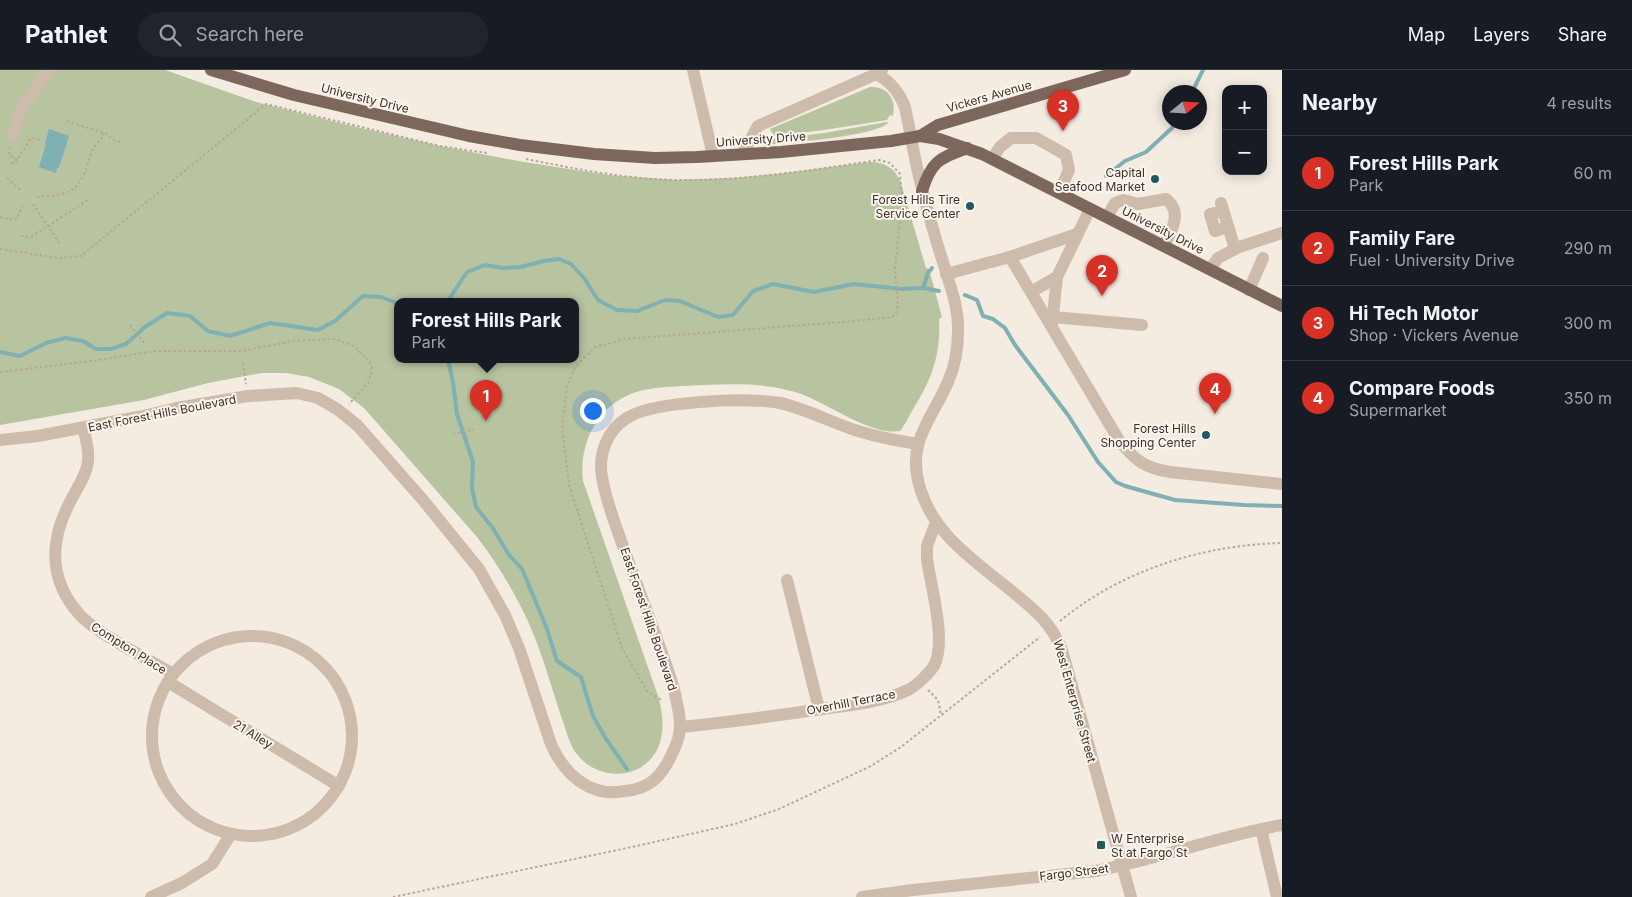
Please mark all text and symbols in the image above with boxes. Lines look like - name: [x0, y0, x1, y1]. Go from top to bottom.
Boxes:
- search box: [138, 12, 488, 57]
- text: Pathlet: [25, 20, 108, 49]
- icon: search: [156, 21, 184, 49]
- text: Search here: [196, 23, 304, 46]
- text: Map: [1408, 24, 1445, 45]
- text: Layers: [1473, 24, 1530, 45]
- text: Share: [1558, 24, 1607, 45]
- street label: Vickers Avenue: [945, 77, 1033, 115]
- street label: University Drive: [319, 80, 411, 116]
- north arrow: [1162, 85, 1207, 130]
- map controls: [1222, 85, 1267, 175]
- button: +: [1222, 85, 1267, 130]
- pin: 3: [1047, 90, 1079, 131]
- text: Nearby: [1302, 90, 1377, 115]
- text: 4 results: [1547, 93, 1612, 113]
- street label: University Drive: [715, 128, 807, 150]
- button: −: [1222, 130, 1267, 175]
- text: Forest Hills Park: [1349, 152, 1499, 175]
- text: 1: [1315, 163, 1321, 183]
- text: 60 m: [1573, 163, 1612, 183]
- place label: Capital Seafood Market: [1055, 165, 1145, 194]
- marker: Capital Seafood Market: [1149, 173, 1161, 185]
- text: Park: [1349, 175, 1383, 195]
- place label: Forest Hills Tire Service Center: [872, 192, 960, 221]
- marker: Forest Hills Tire Service Center: [964, 200, 976, 212]
- street label: University Drive: [1119, 203, 1207, 257]
- text: Family Fare: [1349, 227, 1455, 250]
- text: 2: [1313, 238, 1323, 258]
- text: 290 m: [1564, 238, 1612, 258]
- text: Fuel · University Drive: [1349, 250, 1515, 270]
- pin: 2: [1086, 255, 1118, 296]
- popup: [394, 298, 579, 363]
- text: Hi Tech Motor: [1349, 302, 1478, 325]
- text: Forest Hills Park: [412, 309, 561, 332]
- text: 3: [1313, 313, 1323, 333]
- text: 300 m: [1563, 313, 1612, 333]
- text: Shop · Vickers Avenue: [1349, 325, 1519, 345]
- text: Park: [412, 332, 446, 352]
- pin: 4: [1199, 373, 1231, 414]
- text: Compare Foods: [1349, 377, 1495, 400]
- pin: 1: [470, 380, 502, 421]
- text: 4: [1313, 388, 1323, 408]
- text: 350 m: [1564, 388, 1612, 408]
- street label: East Forest Hills Boulevard: [87, 391, 237, 435]
- your location: [580, 398, 606, 424]
- text: Supermarket: [1349, 400, 1446, 420]
- place label: Forest Hills Shopping Center: [1100, 421, 1196, 450]
- marker: Forest Hills Shopping Center: [1200, 429, 1212, 441]
- street label: East Forest Hills Boulevard: [617, 545, 681, 693]
- street label: Compton Place: [88, 619, 170, 677]
- street label: West Enterprise Street: [1050, 638, 1100, 764]
- street label: Overhill Terrace: [805, 686, 897, 718]
- street label: 21 Alley: [231, 716, 276, 752]
- place label: W Enterprise St at Fargo St: [1111, 831, 1188, 860]
- marker: W Enterprise St at Fargo St: [1095, 839, 1107, 851]
- street label: Fargo Street: [1039, 860, 1110, 884]

